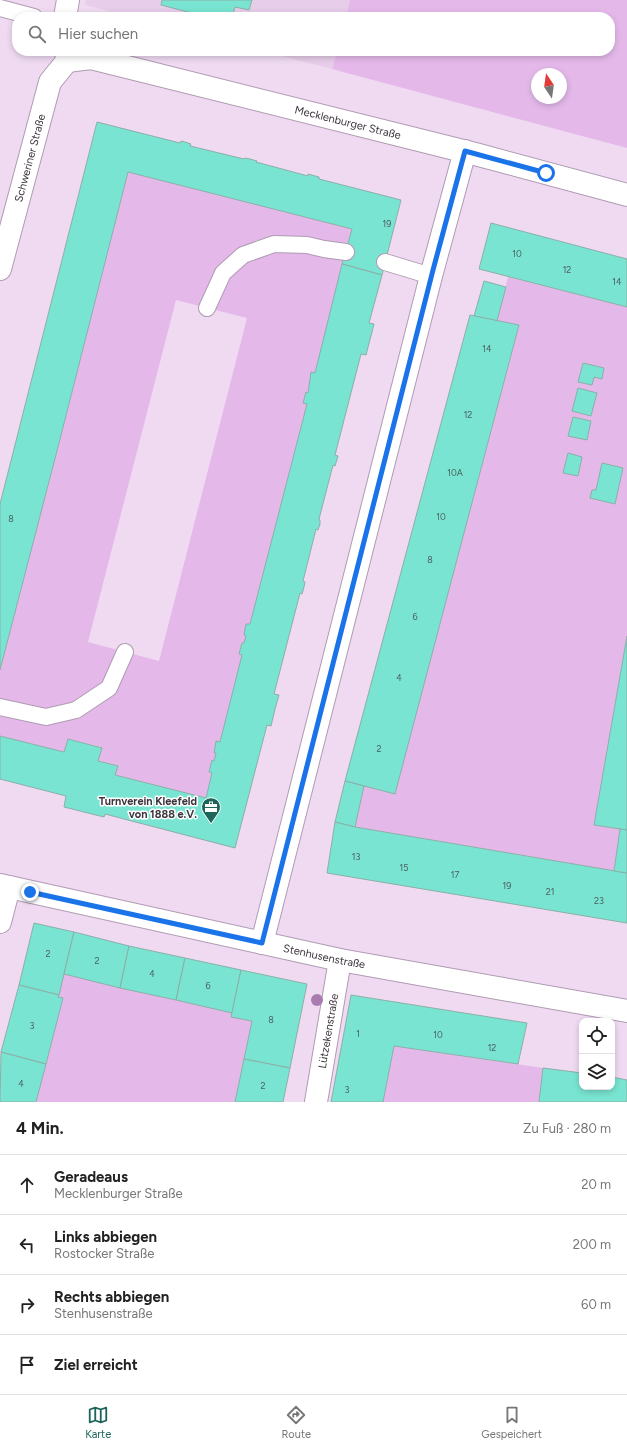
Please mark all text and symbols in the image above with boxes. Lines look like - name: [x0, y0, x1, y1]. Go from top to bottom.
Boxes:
- search box: [12, 12, 615, 56]
- icon: search: [26, 23, 48, 45]
- text: Hier suchen: [58, 25, 138, 43]
- north arrow: [531, 68, 567, 104]
- street label: Mecklenburger Straße: [293, 103, 402, 142]
- street label: Schweriner Straße: [12, 112, 48, 203]
- route start: [537, 164, 555, 182]
- house number: 19: [383, 218, 391, 229]
- house number: 10: [512, 248, 522, 259]
- house number: 12: [563, 264, 571, 275]
- house number: 14: [612, 276, 622, 287]
- house number: 14: [482, 343, 492, 354]
- house number: 12: [464, 409, 472, 420]
- house number: 10A: [447, 467, 463, 478]
- house number: 10: [436, 511, 446, 522]
- house number: 8: [8, 513, 14, 524]
- house number: 8: [427, 554, 433, 565]
- house number: 6: [412, 611, 418, 622]
- house number: 4: [396, 672, 402, 683]
- house number: 2: [376, 743, 382, 754]
- place label: Turnverein Kleefeld von 1888 e.V.: [99, 795, 197, 821]
- office icon: Turnverein Kleefeld von 1888 e.V.: [200, 796, 222, 824]
- house number: 13: [352, 851, 360, 862]
- house number: 15: [400, 862, 408, 873]
- house number: 17: [451, 869, 459, 880]
- house number: 19: [503, 880, 511, 891]
- route end: [21, 883, 39, 901]
- house number: 21: [546, 886, 554, 897]
- house number: 23: [594, 895, 604, 906]
- street label: Stenhusenstraße: [282, 941, 366, 971]
- house number: 2: [45, 948, 51, 959]
- house number: 2: [94, 955, 100, 966]
- house number: 4: [149, 968, 155, 979]
- house number: 6: [205, 980, 211, 991]
- street label: Lützekenstraße: [315, 993, 341, 1069]
- house number: 8: [268, 1014, 274, 1025]
- map controls: [579, 1018, 615, 1090]
- button: locate: [579, 1018, 615, 1054]
- house number: 3: [30, 1020, 35, 1031]
- house number: 1: [356, 1028, 360, 1039]
- house number: 10: [433, 1029, 443, 1040]
- house number: 12: [488, 1042, 496, 1053]
- button: layers: [579, 1054, 615, 1090]
- house number: 4: [18, 1078, 24, 1089]
- house number: 2: [260, 1080, 266, 1091]
- house number: 3: [345, 1084, 350, 1095]
- text: 4 Min.: [16, 1118, 64, 1138]
- text: Zu Fuß · 280 m: [523, 1121, 611, 1136]
- text: Geradeaus: [54, 1168, 128, 1186]
- icon: ahead: [16, 1174, 38, 1196]
- text: 20 m: [581, 1177, 611, 1192]
- text: Mecklenburger Straße: [54, 1186, 183, 1201]
- text: Links abbiegen: [54, 1228, 157, 1246]
- icon: left: [16, 1234, 38, 1256]
- text: 200 m: [573, 1237, 611, 1252]
- text: Rostocker Straße: [54, 1246, 154, 1261]
- text: Rechts abbiegen: [54, 1288, 169, 1306]
- icon: right: [16, 1294, 38, 1316]
- text: 60 m: [581, 1297, 611, 1312]
- text: Stenhusenstraße: [54, 1306, 153, 1321]
- icon: arrive: [16, 1354, 38, 1376]
- text: Ziel erreicht: [54, 1356, 138, 1374]
- tab: Karte: [85, 1404, 111, 1441]
- tab: Route: [281, 1404, 311, 1441]
- tab: Gespeichert: [481, 1404, 542, 1441]

